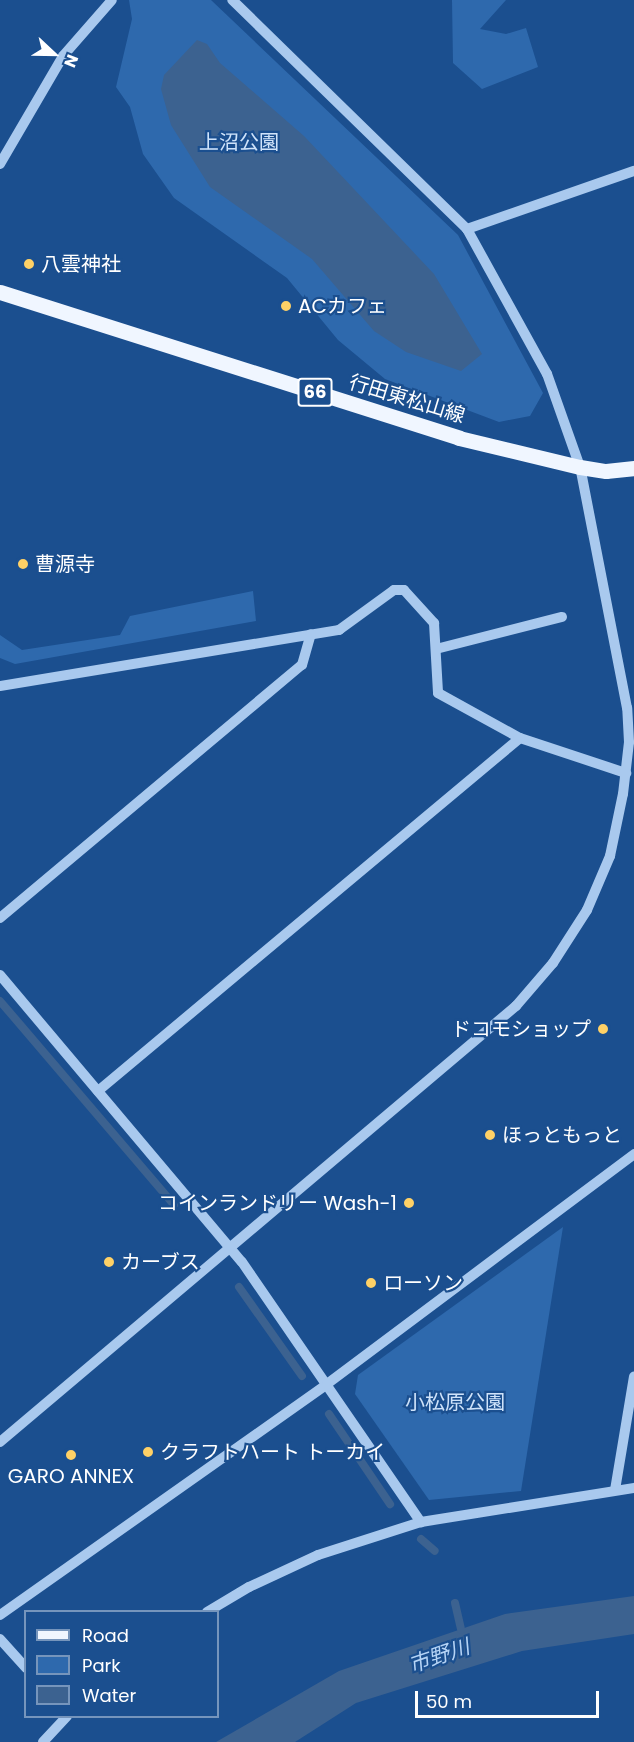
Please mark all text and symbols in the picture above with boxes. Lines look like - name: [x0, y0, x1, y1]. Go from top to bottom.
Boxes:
- north arrow: [24, 24, 84, 84]
- text: N: [58, 51, 84, 71]
- park label: 上沼公園: [199, 130, 279, 154]
- place label: 八雲神社: [41, 252, 121, 276]
- marker: 八雲神社: [22, 257, 36, 271]
- place label: ACカフェ: [298, 294, 387, 318]
- marker: ACカフェ: [279, 299, 293, 313]
- street label: 行田東松山線: [346, 370, 468, 428]
- road number: 66: [297, 377, 333, 407]
- place label: 曹源寺: [35, 552, 95, 576]
- marker: 曹源寺: [16, 557, 30, 571]
- place label: ドコモショップ: [451, 1017, 591, 1041]
- marker: ドコモショップ: [596, 1022, 610, 1036]
- place label: ほっともっと: [502, 1123, 622, 1147]
- marker: ほっともっと: [483, 1128, 497, 1142]
- place label: コインランドリー Wash-1: [158, 1191, 397, 1215]
- marker: コインランドリー Wash-1: [402, 1196, 416, 1210]
- place label: カーブス: [121, 1250, 201, 1274]
- marker: カーブス: [102, 1255, 116, 1269]
- place label: ローソン: [383, 1271, 463, 1295]
- marker: ローソン: [364, 1276, 378, 1290]
- park label: 小松原公園: [405, 1390, 505, 1414]
- place label: クラフトハート トーカイ: [160, 1440, 385, 1464]
- marker: クラフトハート トーカイ: [141, 1445, 155, 1459]
- marker: GARO ANNEX: [64, 1448, 78, 1462]
- place label: GARO ANNEX: [8, 1464, 134, 1488]
- legend: [24, 1610, 219, 1718]
- text: Road: [82, 1623, 129, 1648]
- water label: 市野川: [405, 1634, 473, 1678]
- text: Park: [82, 1653, 121, 1678]
- scale bar: [418, 1679, 602, 1717]
- text: Water: [82, 1683, 136, 1708]
- text: 50 m: [426, 1689, 472, 1714]

